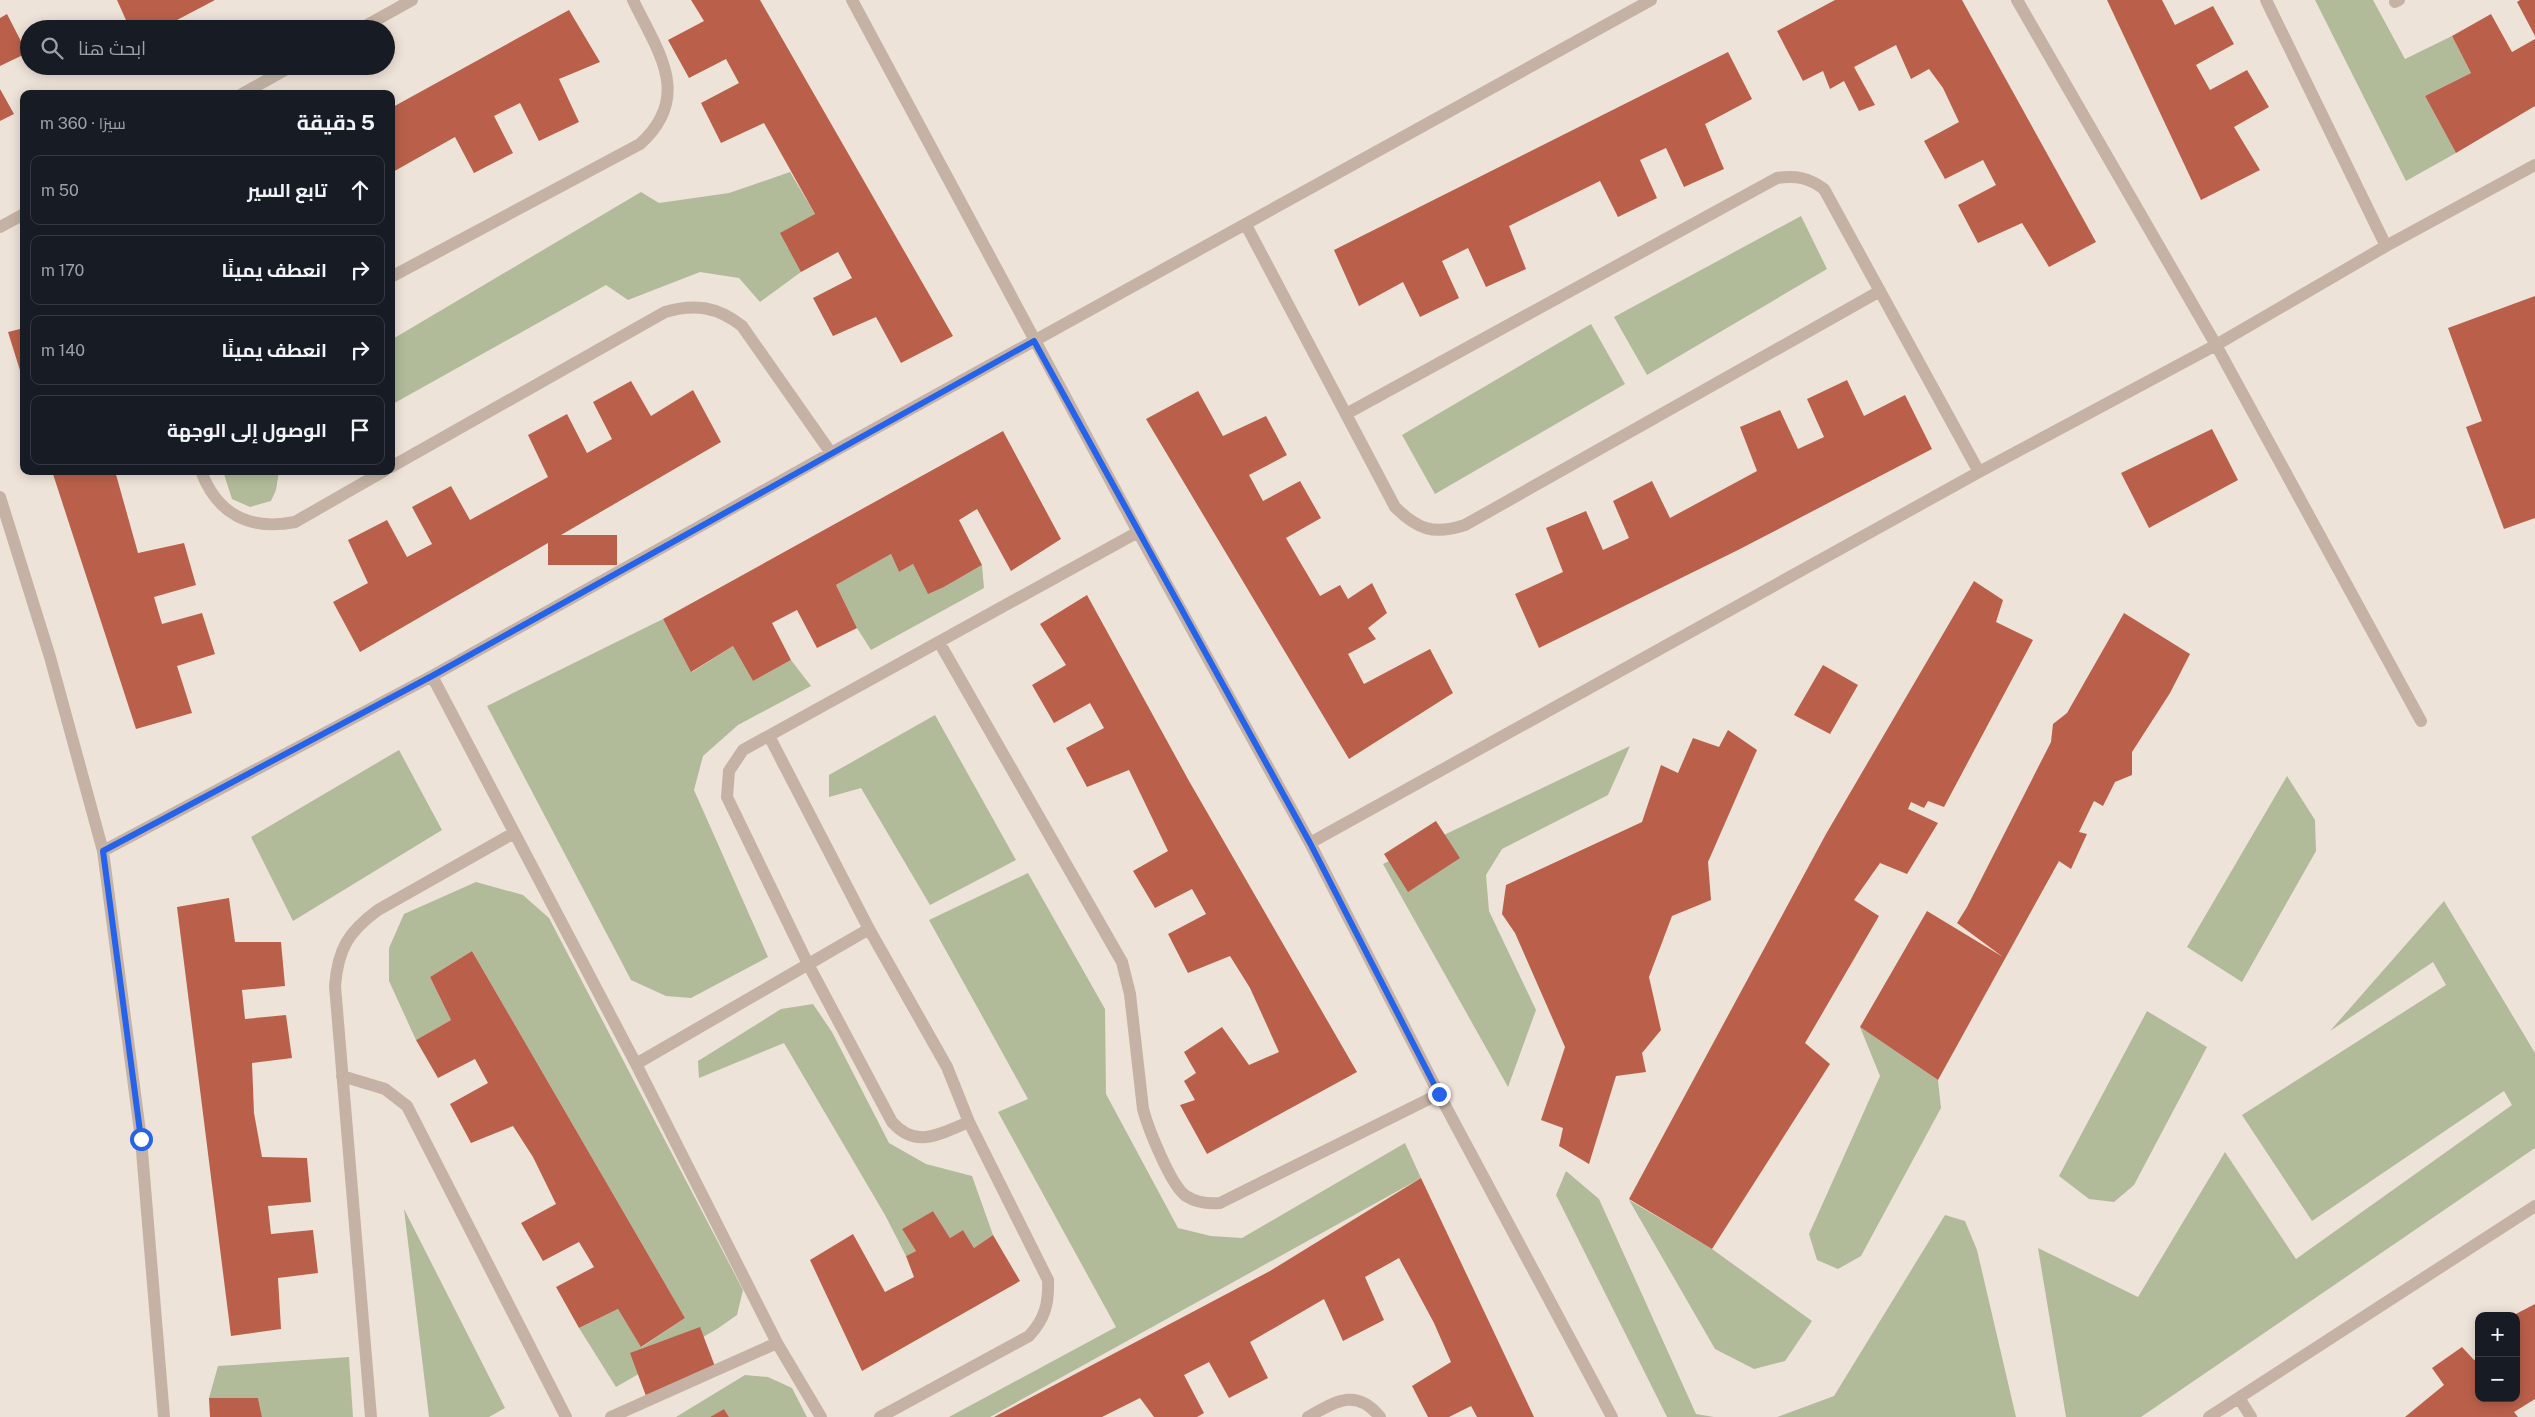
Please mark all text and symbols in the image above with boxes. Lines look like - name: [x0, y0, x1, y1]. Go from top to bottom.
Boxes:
- search box: [20, 20, 395, 75]
- icon: search: [38, 34, 66, 62]
- text: ابحث هنا: [78, 37, 146, 59]
- text: 5 دقيقة: [297, 110, 375, 135]
- text: سيرًا · 360 m: [40, 114, 126, 133]
- icon: ahead: [346, 176, 374, 204]
- text: تابع السير: [247, 179, 327, 201]
- text: 50 m: [41, 181, 79, 200]
- icon: right: [346, 256, 374, 284]
- text: انعطف يمينًا: [221, 259, 327, 281]
- text: 170 m: [41, 261, 84, 280]
- icon: right: [346, 336, 374, 364]
- text: انعطف يمينًا: [221, 339, 327, 361]
- text: 140 m: [41, 341, 85, 360]
- icon: arrive: [346, 416, 374, 444]
- text: الوصول إلى الوجهة: [167, 419, 327, 441]
- route end: [1428, 1083, 1451, 1106]
- route start: [130, 1128, 153, 1151]
- map controls: [2475, 1312, 2520, 1402]
- button: +: [2475, 1312, 2520, 1357]
- button: −: [2475, 1357, 2520, 1402]

